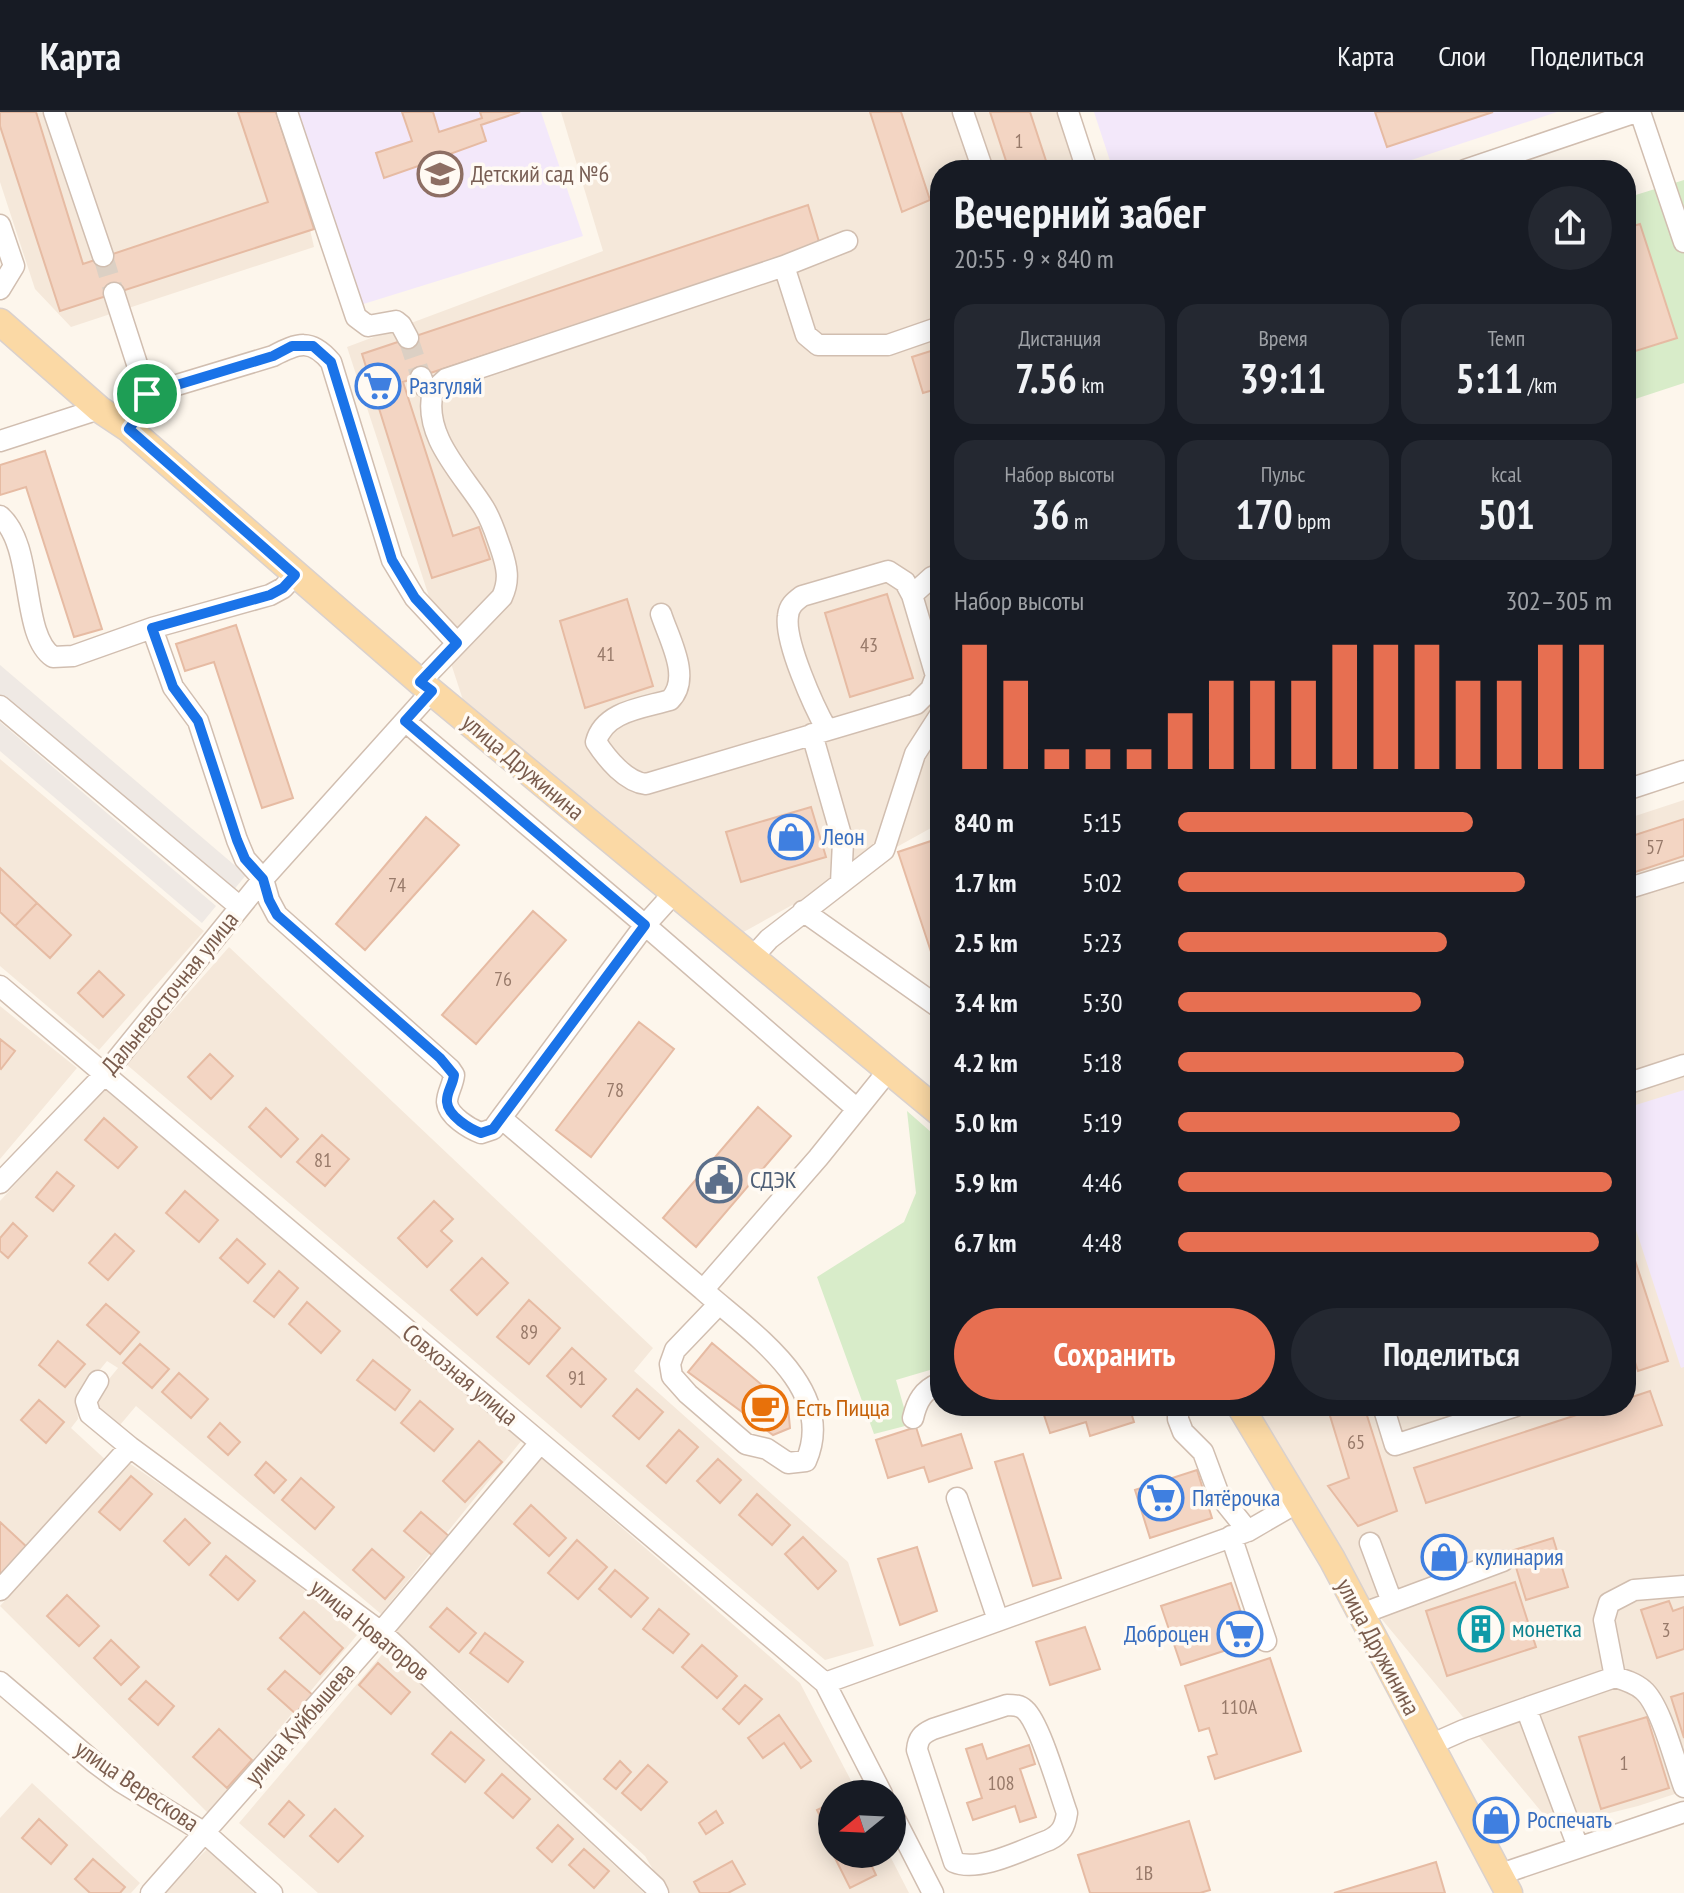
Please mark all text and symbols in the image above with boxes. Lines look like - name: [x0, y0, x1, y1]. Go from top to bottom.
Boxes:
- text: Карта: [40, 31, 121, 80]
- text: Карта: [1337, 37, 1394, 74]
- text: Слои: [1438, 37, 1486, 74]
- text: Поделиться: [1530, 37, 1644, 74]
- house number: 1: [1015, 128, 1024, 154]
- school or university icon: Детский сад №6: [416, 150, 464, 198]
- place label: Детский сад №6: [471, 158, 609, 189]
- text: Вечерний забег: [954, 183, 1205, 240]
- button: share: [1528, 186, 1612, 270]
- text: 20:55 · 9 × 840 m: [954, 242, 1114, 275]
- text: Дистанция: [1018, 324, 1101, 352]
- text: Время: [1258, 324, 1308, 352]
- text: Темп: [1488, 324, 1525, 352]
- text: 7.56: [1015, 352, 1077, 404]
- text: 39:11: [1240, 352, 1326, 404]
- text: 5:11: [1456, 352, 1523, 404]
- pin: [113, 360, 181, 428]
- supermarket icon: Разгуляй: [354, 362, 402, 410]
- place label: Разгуляй: [409, 370, 483, 401]
- text: km: [1077, 371, 1104, 399]
- text: /km: [1523, 371, 1557, 399]
- icon: arrive: [125, 372, 169, 416]
- text: Набор высоты: [1005, 460, 1115, 488]
- text: Пульс: [1261, 460, 1305, 488]
- text: kcal: [1491, 460, 1521, 488]
- text: 36: [1031, 488, 1069, 540]
- text: 170: [1235, 488, 1293, 540]
- text: 501: [1478, 488, 1535, 540]
- text: m: [1069, 507, 1088, 535]
- text: bpm: [1293, 507, 1331, 535]
- text: Набор высоты: [954, 584, 1084, 617]
- text: 302–305 m: [1506, 584, 1612, 617]
- house number: 43: [860, 632, 878, 658]
- house number: 41: [597, 641, 615, 667]
- street label: улица Дружинина: [456, 706, 591, 827]
- text: 840 m: [954, 806, 1014, 839]
- text: 5:15: [1082, 806, 1122, 839]
- shop icon: Леон: [767, 813, 815, 861]
- place label: Леон: [821, 821, 865, 852]
- house number: 57: [1646, 834, 1664, 860]
- text: 1.7 km: [954, 866, 1017, 899]
- text: 5:02: [1082, 866, 1122, 899]
- house number: 74: [388, 872, 406, 898]
- street label: Дальневосточная улица: [94, 905, 245, 1080]
- text: 2.5 km: [954, 926, 1018, 959]
- text: 5:23: [1082, 926, 1122, 959]
- house number: 76: [494, 966, 512, 992]
- text: 3.4 km: [954, 986, 1018, 1019]
- text: 5:30: [1082, 986, 1122, 1019]
- text: 4.2 km: [954, 1046, 1018, 1079]
- text: 5:18: [1082, 1046, 1122, 1079]
- house number: 78: [606, 1077, 624, 1103]
- text: 5.0 km: [954, 1106, 1018, 1139]
- text: 5:19: [1082, 1106, 1122, 1139]
- house number: 81: [314, 1147, 332, 1173]
- public building icon: СДЭК: [695, 1156, 743, 1204]
- place label: СДЭК: [750, 1164, 797, 1195]
- text: 5.9 km: [954, 1166, 1018, 1199]
- text: 4:46: [1082, 1166, 1122, 1199]
- text: 6.7 km: [954, 1226, 1017, 1259]
- text: 4:48: [1082, 1226, 1122, 1259]
- button: Сохранить: [954, 1308, 1275, 1400]
- button: Поделиться: [1291, 1308, 1612, 1400]
- street label: Совхозная улица: [396, 1317, 525, 1432]
- house number: 89: [520, 1319, 538, 1345]
- house number: 91: [568, 1365, 586, 1391]
- cafe icon: Есть Пицца: [741, 1384, 789, 1432]
- place label: Есть Пицца: [796, 1392, 890, 1423]
- house number: 65: [1347, 1429, 1365, 1455]
- supermarket icon: Пятёрочка: [1137, 1474, 1185, 1522]
- place label: Пятёрочка: [1192, 1482, 1280, 1513]
- shop icon: кулинария: [1420, 1533, 1468, 1581]
- place label: кулинария: [1475, 1541, 1564, 1572]
- street label: улица Новаторов: [304, 1572, 436, 1687]
- street label: улица Дружинина: [1329, 1573, 1427, 1720]
- building icon: монетка: [1457, 1605, 1505, 1653]
- supermarket icon: Доброцен: [1216, 1610, 1264, 1658]
- place label: монетка: [1512, 1613, 1582, 1644]
- house number: 3: [1662, 1617, 1671, 1643]
- place label: Доброцен: [1124, 1618, 1209, 1649]
- street label: улица Куйбышева: [238, 1656, 361, 1791]
- house number: 110А: [1221, 1694, 1258, 1720]
- street label: улица Верескова: [69, 1733, 205, 1838]
- house number: 1: [1620, 1750, 1629, 1776]
- house number: 108: [988, 1770, 1015, 1796]
- north arrow: [818, 1780, 906, 1868]
- map controls: [818, 1780, 906, 1868]
- shop icon: Роспечать: [1472, 1796, 1520, 1844]
- place label: Роспечать: [1527, 1804, 1612, 1835]
- house number: 1В: [1135, 1860, 1153, 1886]

